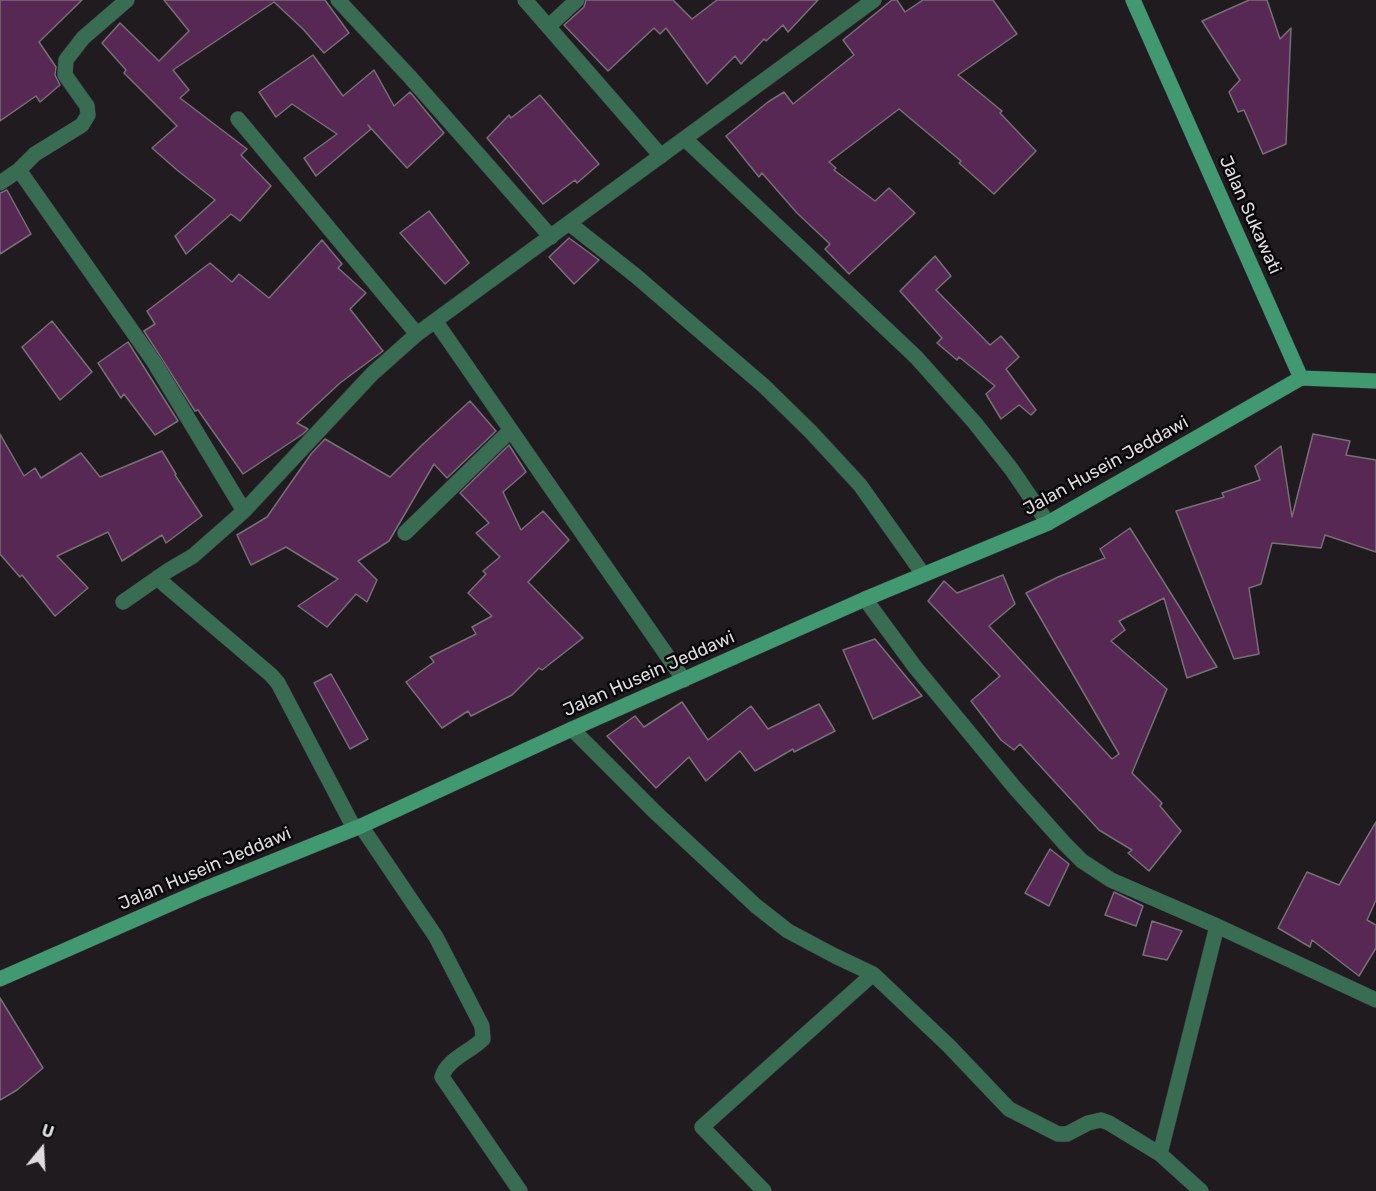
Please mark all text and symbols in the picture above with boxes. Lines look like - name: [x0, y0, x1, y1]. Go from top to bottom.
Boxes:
- street label: Jalan Sukawati: [1214, 152, 1286, 278]
- street label: Jalan Husein Jeddawi: [1020, 412, 1192, 520]
- street label: Jalan Husein Jeddawi: [560, 626, 738, 722]
- street label: Jalan Husein Jeddawi: [116, 823, 294, 915]
- north arrow: [12, 1119, 72, 1179]
- text: U: [39, 1121, 56, 1142]

